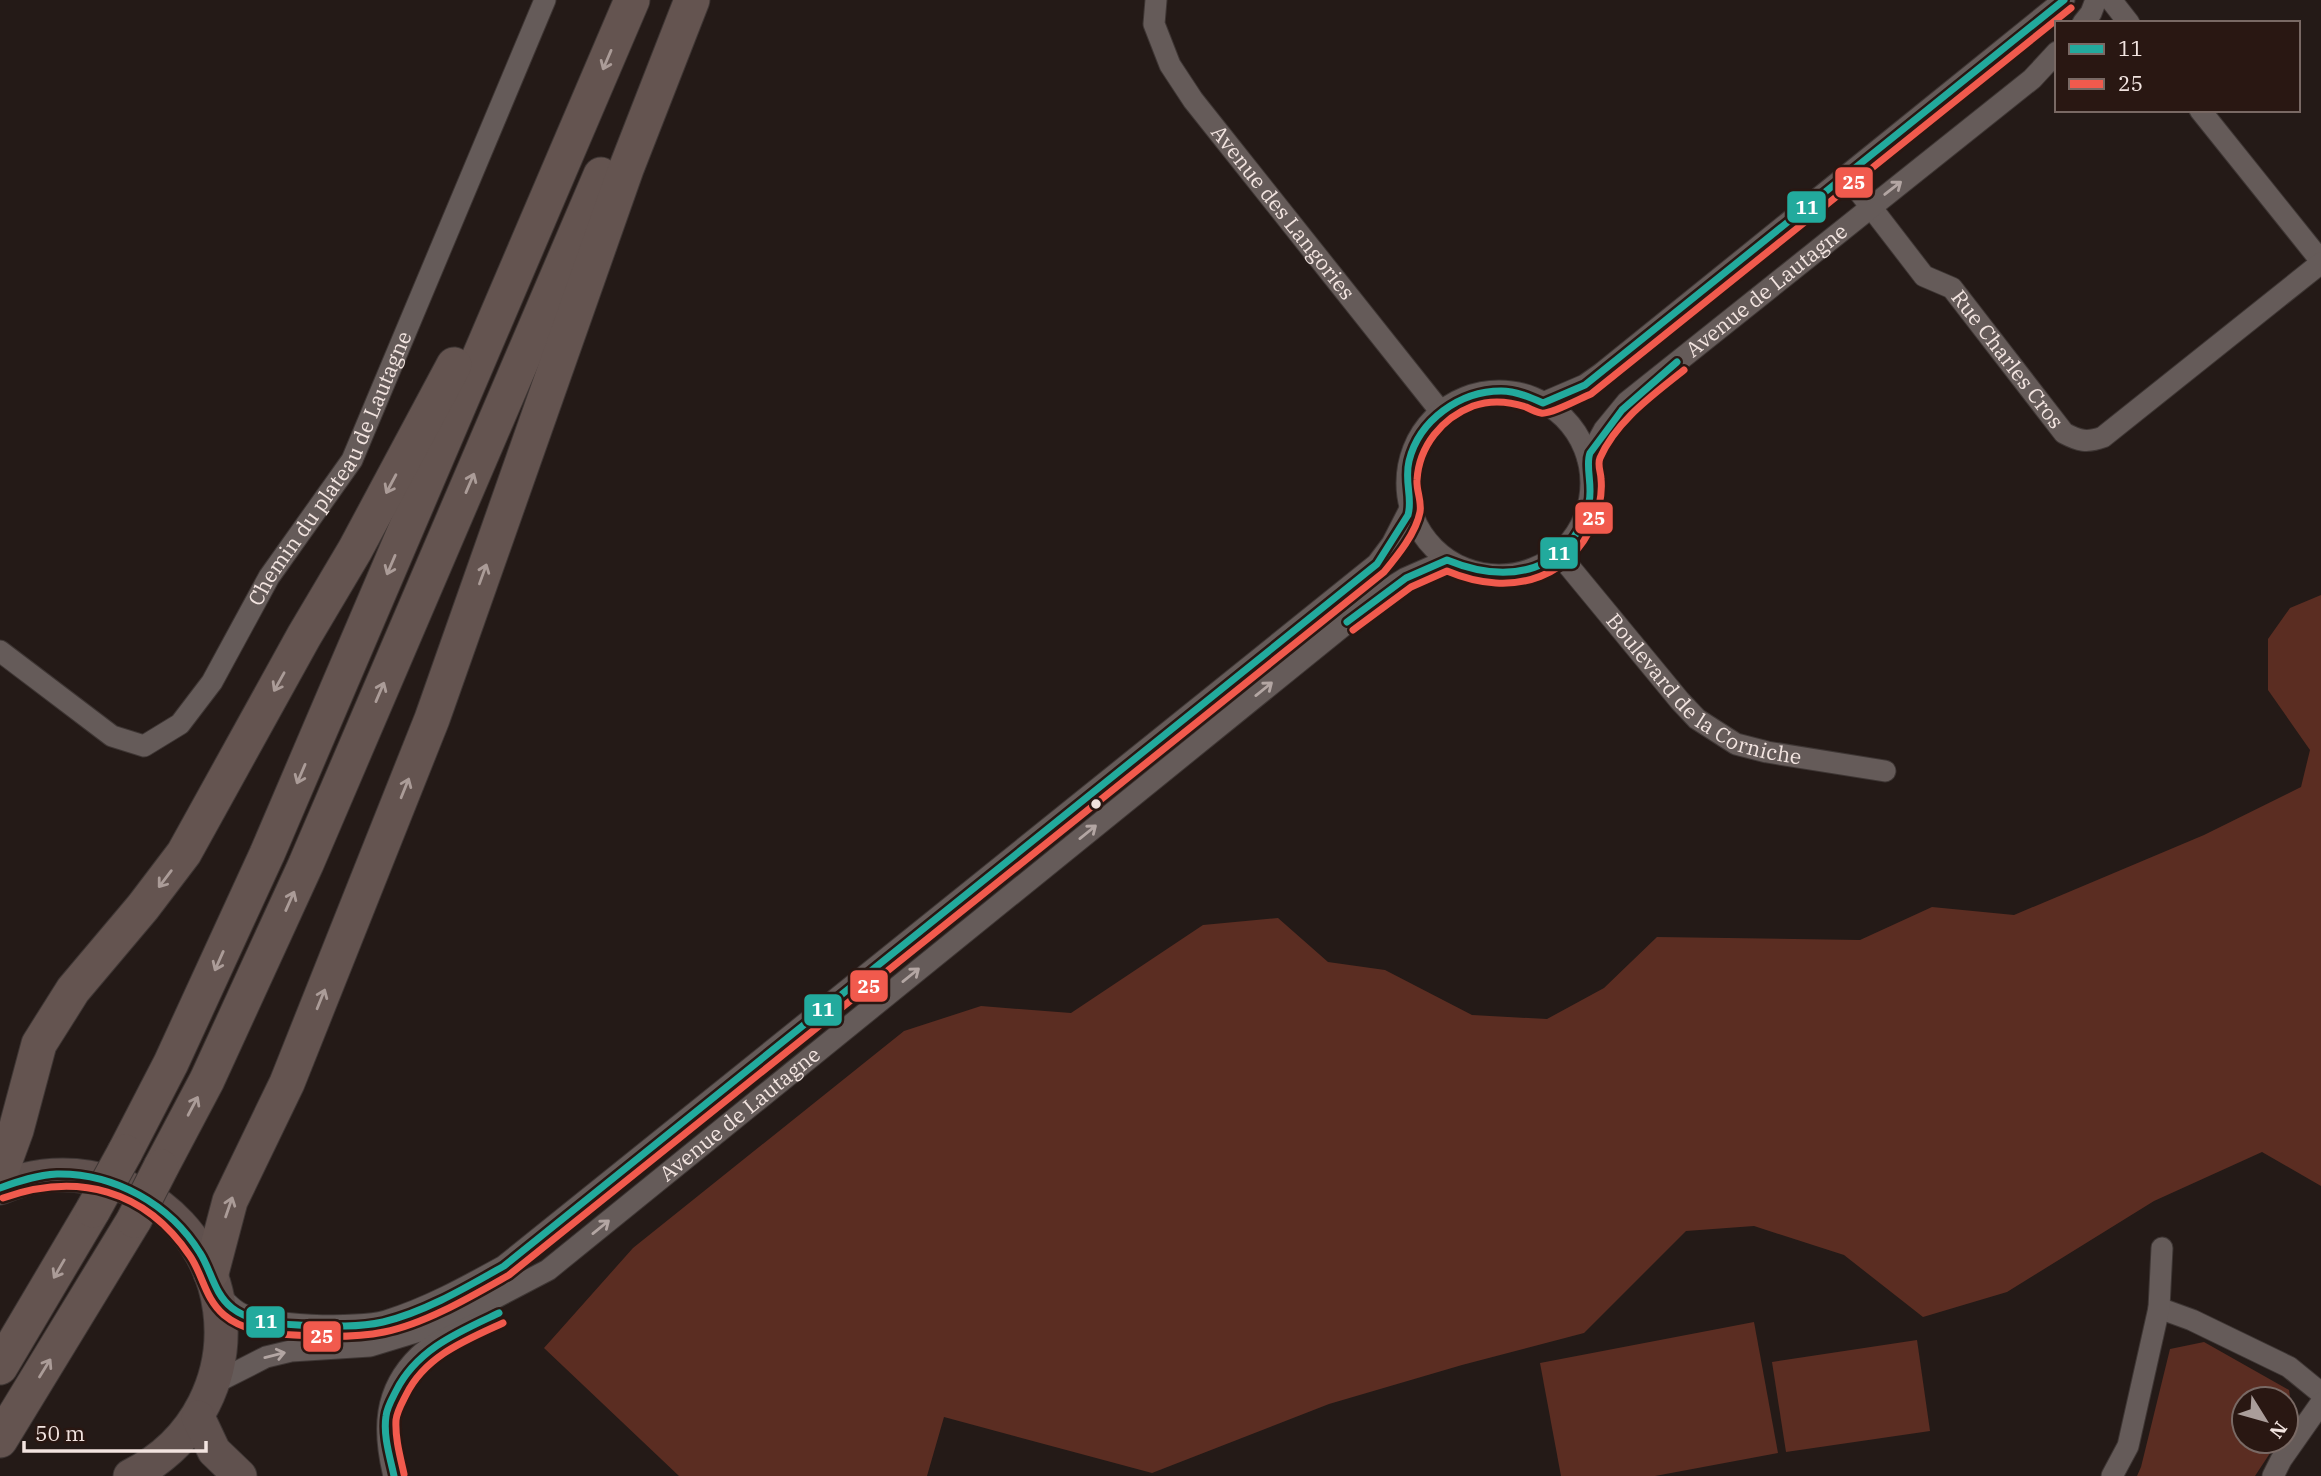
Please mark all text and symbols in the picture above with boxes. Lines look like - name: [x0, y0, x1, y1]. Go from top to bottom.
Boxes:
- legend: [2055, 21, 2300, 112]
- text: 11: [2118, 34, 2143, 62]
- one-way arrow: [599, 49, 612, 70]
- text: 25: [2118, 69, 2143, 97]
- street label: Avenue des Langories: [1205, 119, 1362, 305]
- line badge: 25: [1834, 166, 1874, 199]
- text: 25: [1843, 170, 1865, 194]
- one-way arrow: [1884, 180, 1902, 195]
- line badge: 11: [1786, 190, 1827, 224]
- text: 11: [1796, 195, 1818, 219]
- street label: Avenue de Lautagne: [1679, 217, 1853, 363]
- street label: Rue Charles Cros: [1946, 284, 2070, 434]
- street label: Chemin du plateau de Lautagne: [241, 327, 418, 610]
- one-way arrow: [464, 472, 477, 494]
- one-way arrow: [383, 473, 397, 494]
- line badge: 25: [1574, 501, 1614, 535]
- text: 25: [1583, 506, 1605, 530]
- line badge: 11: [1539, 536, 1579, 570]
- text: 11: [1548, 541, 1570, 565]
- one-way arrow: [383, 554, 396, 575]
- one-way arrow: [478, 564, 490, 586]
- street label: Boulevard de la Corniche: [1600, 607, 1804, 770]
- one-way arrow: [272, 671, 285, 692]
- one-way arrow: [374, 681, 387, 703]
- one-way arrow: [1255, 681, 1273, 697]
- one-way arrow: [294, 763, 307, 785]
- one-way arrow: [399, 777, 412, 799]
- unlabelled marker: [1089, 797, 1103, 811]
- one-way arrow: [1078, 824, 1096, 840]
- one-way arrow: [158, 869, 173, 888]
- one-way arrow: [284, 890, 297, 912]
- one-way arrow: [212, 950, 225, 971]
- one-way arrow: [902, 968, 920, 983]
- line badge: 25: [849, 969, 889, 1003]
- text: 25: [858, 974, 880, 998]
- one-way arrow: [315, 989, 328, 1010]
- line badge: 11: [803, 993, 843, 1027]
- text: 11: [812, 997, 834, 1021]
- street label: Avenue de Lautagne: [653, 1040, 826, 1187]
- one-way arrow: [186, 1096, 200, 1117]
- one-way arrow: [224, 1197, 236, 1219]
- one-way arrow: [592, 1219, 610, 1235]
- one-way arrow: [52, 1258, 65, 1279]
- line badge: 11: [245, 1305, 286, 1339]
- text: 11: [255, 1309, 277, 1333]
- line badge: 25: [302, 1320, 342, 1353]
- text: 25: [311, 1324, 333, 1348]
- one-way arrow: [263, 1348, 285, 1361]
- one-way arrow: [39, 1358, 53, 1378]
- north arrow: [2230, 1385, 2300, 1455]
- scale bar: [24, 1410, 206, 1454]
- text: N: [2264, 1417, 2293, 1443]
- text: 50 m: [35, 1419, 85, 1447]

